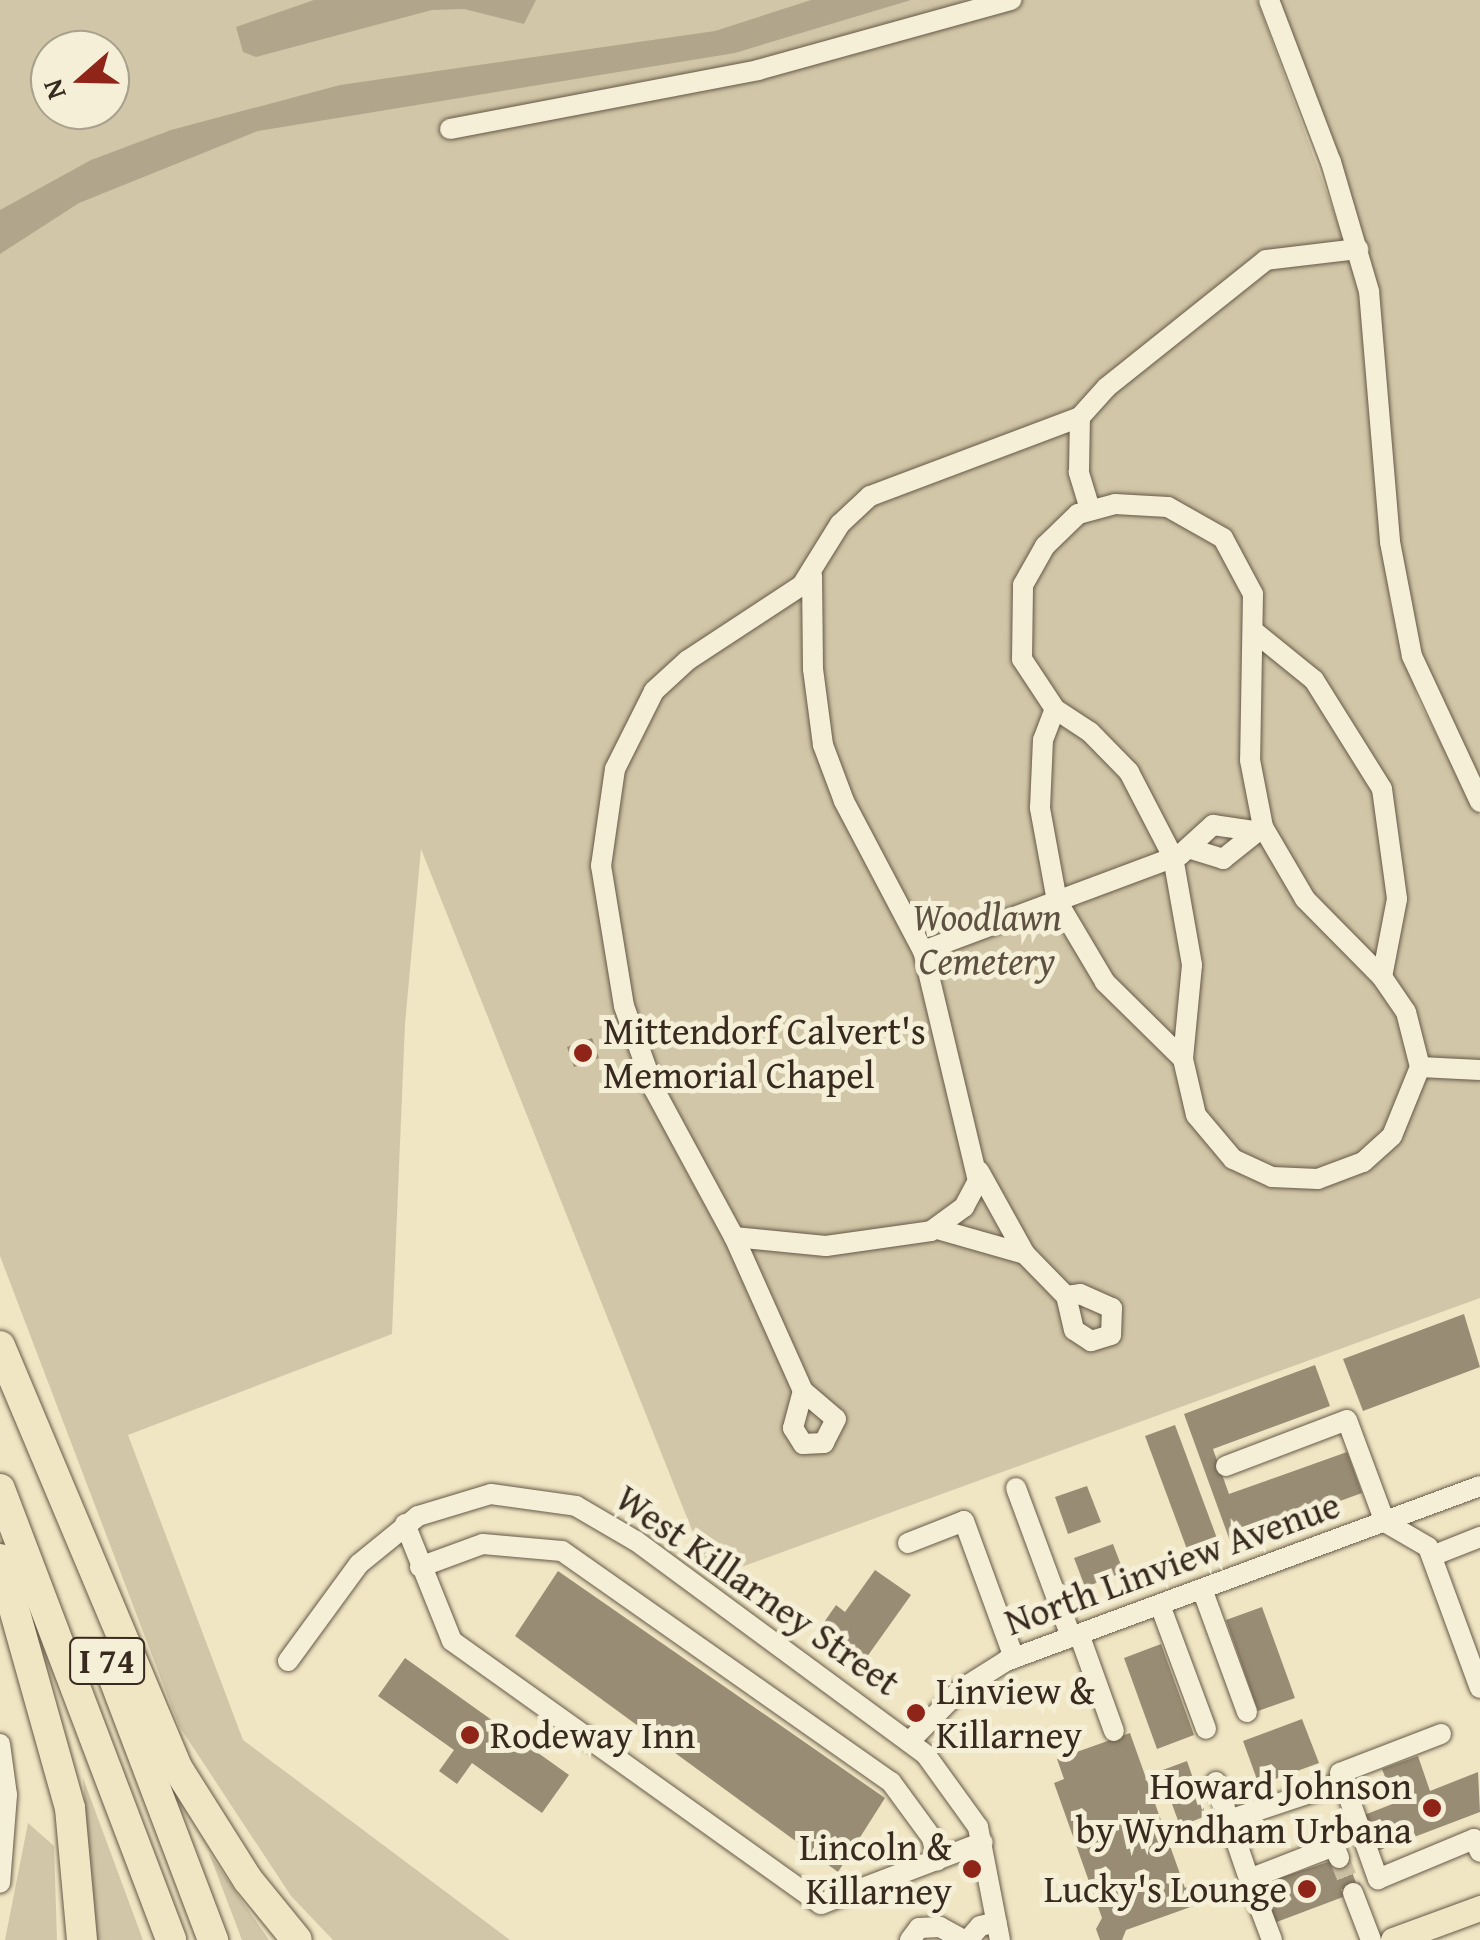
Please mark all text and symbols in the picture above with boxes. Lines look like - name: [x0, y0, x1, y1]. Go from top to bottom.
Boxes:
- north arrow: [30, 30, 130, 130]
- text: N: [31, 74, 76, 106]
- park label: Woodlawn Cemetery: [912, 894, 1062, 984]
- place label: Mittendorf Calvert's Memorial Chapel: [603, 1008, 926, 1098]
- marker: Mittendorf Calvert's Memorial Chapel: [572, 1042, 594, 1064]
- street label: West Killarney Street: [607, 1475, 909, 1705]
- street label: North Linview Avenue: [998, 1481, 1346, 1645]
- road number: I 74: [67, 1631, 147, 1691]
- place label: Linview & Killarney: [936, 1668, 1095, 1758]
- marker: Linview & Killarney: [905, 1702, 927, 1724]
- place label: Rodeway Inn: [490, 1712, 695, 1758]
- marker: Rodeway Inn: [459, 1724, 481, 1746]
- place label: Howard Johnson by Wyndham Urbana: [1076, 1763, 1412, 1852]
- marker: Howard Johnson by Wyndham Urbana: [1421, 1797, 1443, 1819]
- place label: Lincoln & Killarney: [799, 1824, 952, 1914]
- marker: Lincoln & Killarney: [961, 1858, 983, 1880]
- place label: Lucky's Lounge: [1044, 1866, 1287, 1912]
- marker: Lucky's Lounge: [1296, 1878, 1318, 1900]

